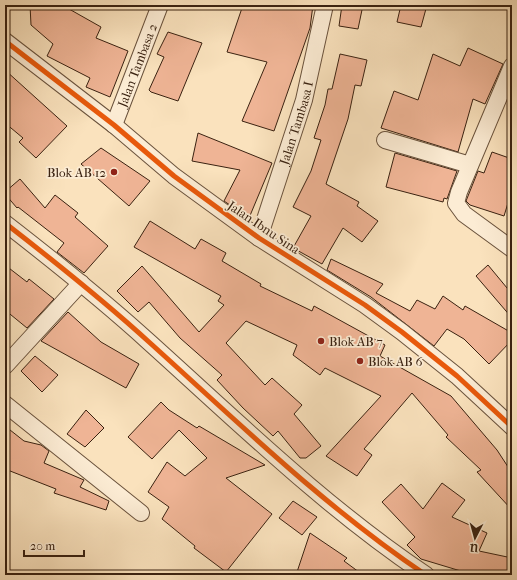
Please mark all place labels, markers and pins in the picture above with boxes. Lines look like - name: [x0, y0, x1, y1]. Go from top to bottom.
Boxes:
- place label: Blok AB 12: [47, 165, 106, 180]
- marker: Blok AB 12: [109, 167, 119, 177]
- place label: Blok AB 7: [329, 334, 383, 349]
- marker: Blok AB 7: [316, 336, 326, 346]
- place label: Blok AB 6: [368, 354, 424, 369]
- marker: Blok AB 6: [355, 356, 365, 366]

